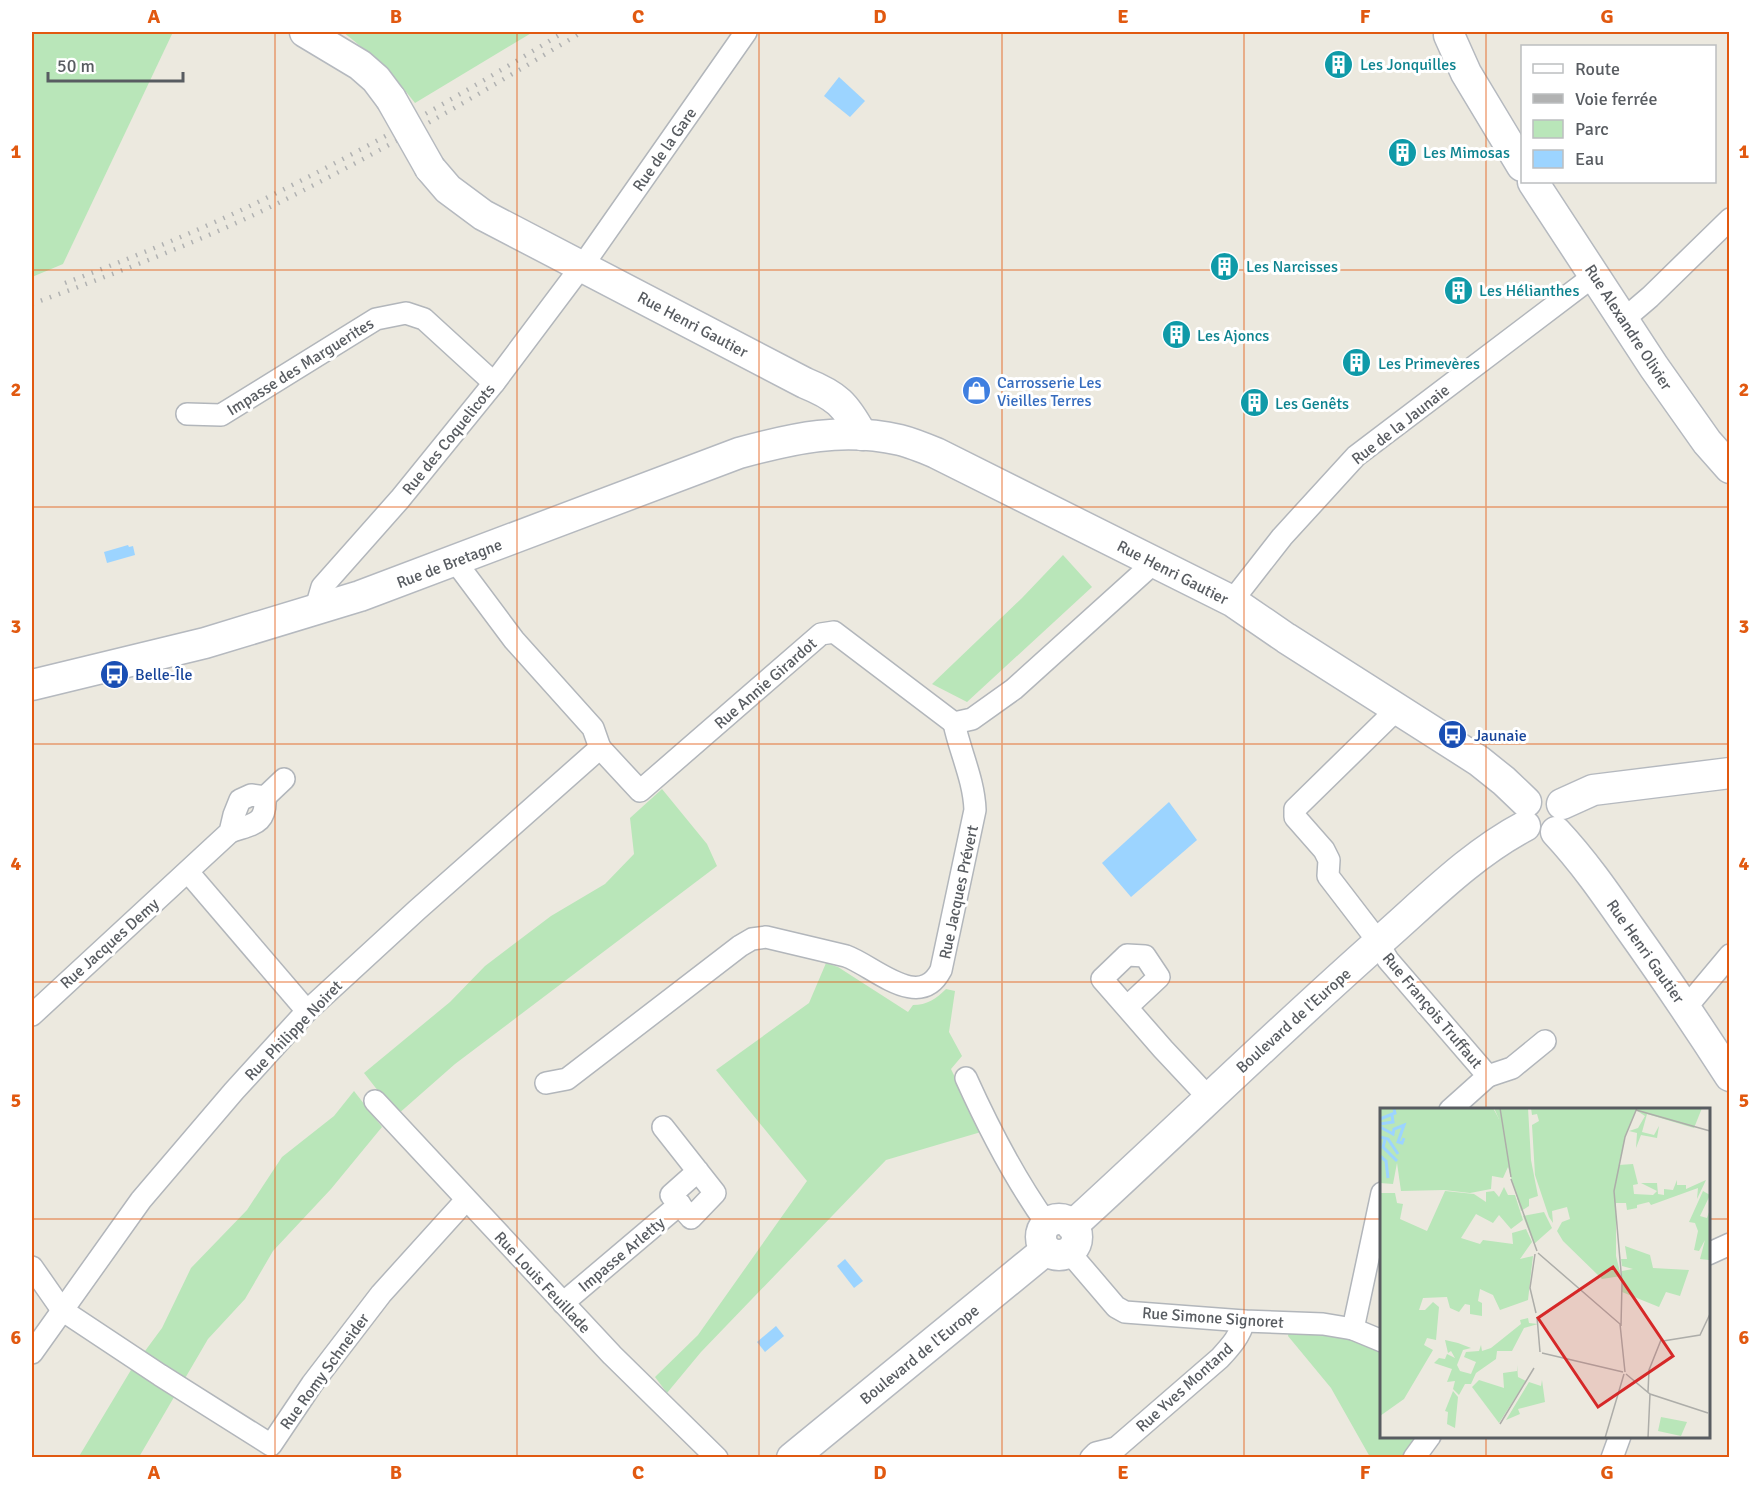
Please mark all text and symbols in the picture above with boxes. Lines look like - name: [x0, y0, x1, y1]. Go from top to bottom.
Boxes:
- text: A: [148, 4, 161, 29]
- text: B: [390, 4, 402, 29]
- text: C: [632, 4, 644, 29]
- text: D: [873, 4, 887, 29]
- text: E: [1117, 4, 1129, 29]
- text: F: [1360, 4, 1371, 29]
- text: G: [1600, 4, 1614, 29]
- scale bar: [48, 45, 183, 83]
- legend: [1521, 45, 1716, 183]
- building icon: Les Jonquilles: [1323, 48, 1355, 80]
- text: 50 m: [57, 55, 95, 77]
- place label: Les Jonquilles: [1360, 55, 1456, 75]
- text: Route: [1575, 58, 1620, 80]
- text: Voie ferrée: [1575, 88, 1657, 110]
- street label: Rue de la Gare: [629, 104, 701, 195]
- text: Parc: [1575, 118, 1609, 140]
- building icon: Les Mimosas: [1386, 136, 1418, 168]
- text: 1: [11, 139, 22, 164]
- text: 1: [1739, 139, 1750, 164]
- place label: Les Mimosas: [1423, 143, 1510, 163]
- text: Eau: [1575, 148, 1604, 170]
- building icon: Les Narcisses: [1209, 250, 1241, 282]
- place label: Les Narcisses: [1246, 257, 1338, 277]
- street label: Rue Alexandre Olivier: [1580, 261, 1676, 394]
- building icon: Les Hélianthes: [1442, 274, 1474, 306]
- place label: Les Hélianthes: [1479, 281, 1579, 301]
- street label: Rue Henri Gautier: [634, 287, 751, 362]
- street label: Impasse des Marguerites: [223, 313, 378, 420]
- building icon: Les Ajoncs: [1160, 319, 1192, 351]
- place label: Les Ajoncs: [1197, 326, 1269, 346]
- building icon: Les Primevères: [1341, 347, 1373, 379]
- place label: Les Primevères: [1378, 354, 1480, 374]
- place label: Carrosserie Les Vieilles Terres: [997, 373, 1101, 411]
- shop icon: Carrosserie Les Vieilles Terres: [960, 375, 992, 407]
- text: 2: [11, 377, 21, 402]
- text: 2: [1739, 377, 1749, 402]
- street label: Rue des Coquelicots: [398, 380, 500, 499]
- street label: Rue de la Jaunaie: [1348, 380, 1454, 469]
- building icon: Les Genêts: [1238, 387, 1270, 419]
- place label: Les Genêts: [1275, 394, 1349, 414]
- street label: Rue de Bretagne: [394, 535, 505, 593]
- street label: Rue Henri Gautier: [1114, 536, 1232, 610]
- text: 3: [11, 614, 21, 639]
- text: 3: [1739, 614, 1749, 639]
- street label: Rue Annie Girardot: [710, 634, 821, 734]
- bus stop icon: Belle-Île: [98, 658, 130, 690]
- place label: Belle-Île: [135, 665, 193, 685]
- bus stop icon: Jaunaie: [1437, 719, 1469, 751]
- place label: Jaunaie: [1474, 726, 1527, 746]
- street label: Rue Jacques Prévert: [935, 823, 983, 961]
- text: 4: [11, 851, 22, 876]
- text: 4: [1739, 851, 1750, 876]
- street label: Rue Jacques Demy: [56, 894, 164, 993]
- street label: Rue Henri Gautier: [1602, 896, 1688, 1007]
- street label: Rue François Truffaut: [1378, 949, 1487, 1073]
- street label: Boulevard de l'Europe: [1232, 964, 1355, 1078]
- street label: Rue Philippe Noiret: [241, 976, 347, 1085]
- text: 5: [11, 1088, 21, 1113]
- text: 5: [1739, 1088, 1749, 1113]
- inset map: [1380, 1108, 1710, 1438]
- street label: Impasse Arletty: [574, 1213, 669, 1297]
- street label: Rue Louis Feuillade: [490, 1228, 595, 1338]
- street label: Boulevard de l'Europe: [856, 1301, 983, 1409]
- street label: Rue Simone Signoret: [1141, 1303, 1285, 1333]
- street label: Rue Romy Schneider: [276, 1309, 374, 1434]
- text: 6: [11, 1325, 22, 1350]
- text: 6: [1739, 1325, 1750, 1350]
- street label: Rue Yves Montand: [1132, 1339, 1237, 1437]
- text: A: [148, 1460, 161, 1485]
- text: B: [390, 1460, 402, 1485]
- text: C: [632, 1460, 644, 1485]
- text: D: [873, 1460, 887, 1485]
- text: E: [1117, 1460, 1129, 1485]
- text: F: [1360, 1460, 1371, 1485]
- text: G: [1600, 1460, 1614, 1485]

